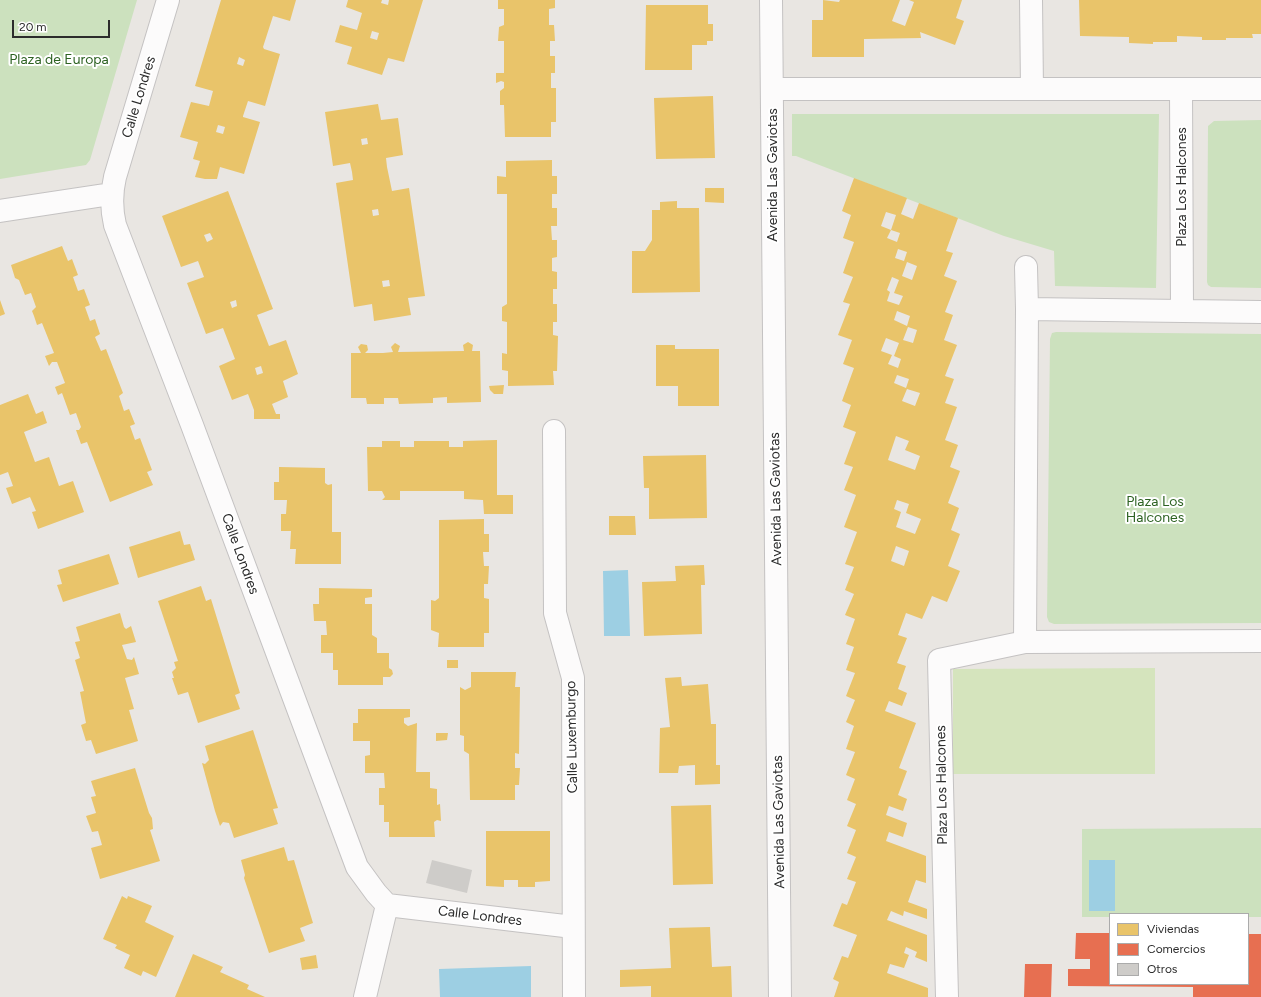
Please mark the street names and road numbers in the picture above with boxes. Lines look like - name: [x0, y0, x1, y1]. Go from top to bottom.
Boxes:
- street label: Calle Londres: [119, 54, 159, 140]
- street label: Avenida Las Gaviotas: [765, 108, 781, 242]
- street label: Plaza Los Halcones: [1174, 127, 1190, 247]
- street label: Avenida Las Gaviotas: [766, 432, 786, 566]
- street label: Calle Londres: [218, 511, 262, 597]
- street label: Calle Luxemburgo: [563, 680, 581, 794]
- street label: Plaza Los Halcones: [933, 725, 951, 845]
- street label: Avenida Las Gaviotas: [769, 755, 789, 889]
- street label: Calle Londres: [437, 902, 523, 930]

